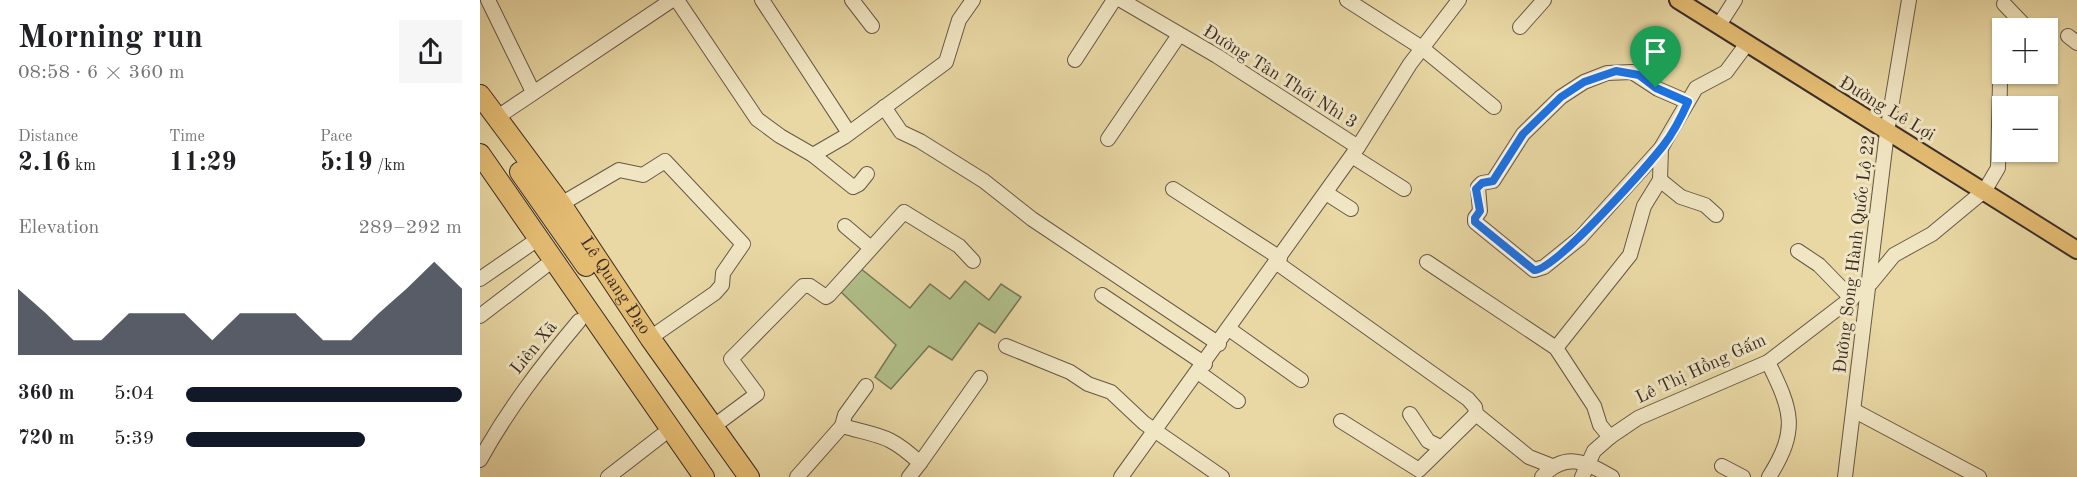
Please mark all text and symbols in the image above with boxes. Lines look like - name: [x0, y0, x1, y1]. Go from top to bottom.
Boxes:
- map controls: [1992, 18, 2058, 162]
- button: +: [1992, 18, 2058, 84]
- button: share: [399, 20, 462, 83]
- text: Morning run: [18, 22, 203, 55]
- street label: Đường Tân Thới Nhì 3: [1200, 22, 1360, 132]
- pin: [1630, 26, 1681, 88]
- icon: arrive: [1639, 35, 1672, 68]
- text: 08:58 · 6 × 360 m: [18, 63, 185, 83]
- street label: Đường Lê Lợi: [1836, 73, 1938, 145]
- button: −: [1992, 96, 2058, 162]
- text: Distance: [18, 129, 78, 145]
- text: Time: [169, 129, 205, 145]
- text: Pace: [320, 129, 352, 145]
- street label: Đường Song Hành Quốc Lộ 22: [1830, 134, 1879, 374]
- text: 2.16: [18, 150, 71, 176]
- text: 11:29: [169, 150, 237, 176]
- text: 5:19: [320, 150, 373, 176]
- text: km: [71, 158, 96, 174]
- text: /km: [373, 158, 405, 174]
- text: Elevation: [18, 218, 99, 238]
- text: 289–292 m: [359, 218, 462, 238]
- street label: Lê Quang Đạo: [577, 234, 654, 338]
- street label: Liên Xã: [507, 318, 561, 378]
- street label: Lê Thị Hồng Gấm: [1632, 328, 1769, 407]
- text: 360 m: [18, 384, 74, 404]
- text: 5:04: [114, 384, 154, 404]
- text: 720 m: [18, 429, 74, 449]
- text: 5:39: [114, 429, 154, 449]

